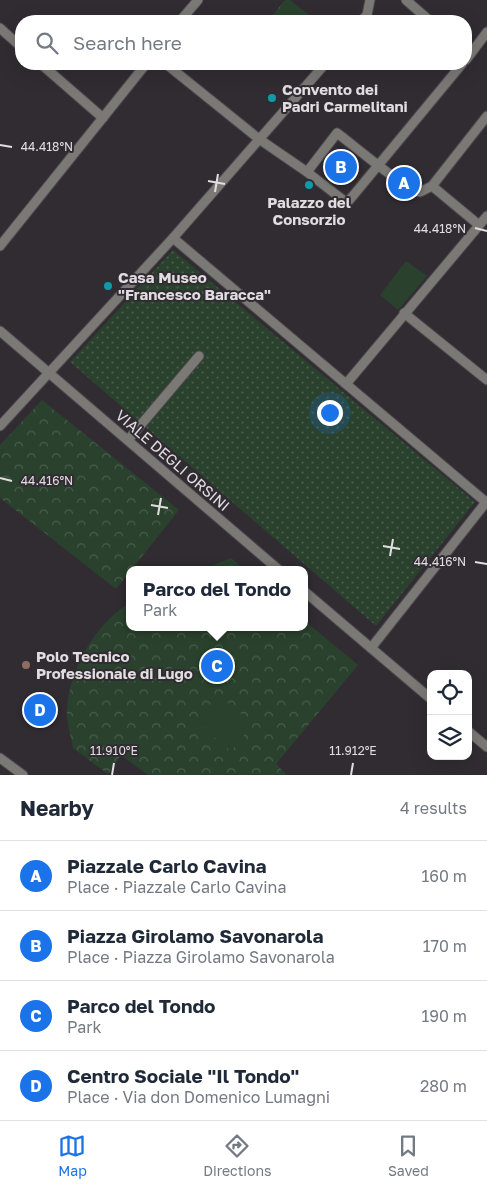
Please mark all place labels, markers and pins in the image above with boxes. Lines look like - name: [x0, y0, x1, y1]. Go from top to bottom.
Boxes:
- place label: Convento dei Padri Carmelitani: [282, 80, 408, 115]
- marker: Convento dei Padri Carmelitani: [266, 92, 278, 104]
- pin: B: [325, 148, 357, 186]
- pin: A: [388, 164, 420, 202]
- marker: Palazzo del Consorzio: [303, 179, 315, 191]
- place label: Palazzo del Consorzio: [267, 193, 351, 228]
- place label: Casa Museo "Francesco Baracca": [118, 268, 271, 303]
- marker: Casa Museo "Francesco Baracca": [102, 280, 114, 292]
- place label: Polo Tecnico Professionale di Lugo: [36, 647, 193, 682]
- pin: C: [201, 647, 233, 685]
- marker: Polo Tecnico Professionale di Lugo: [20, 659, 32, 671]
- pin: D: [24, 691, 56, 729]

